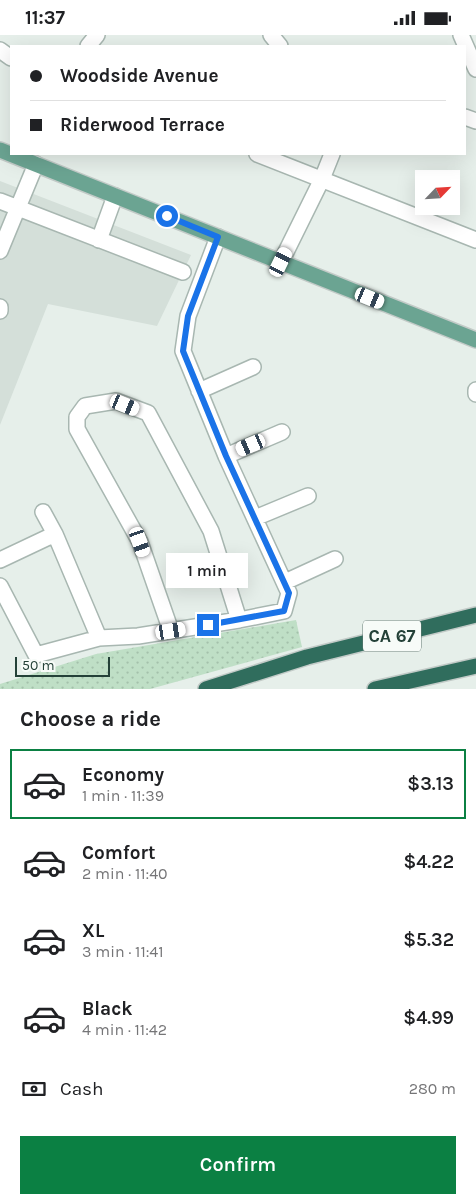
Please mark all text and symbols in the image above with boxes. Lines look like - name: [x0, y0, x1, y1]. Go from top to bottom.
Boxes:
- text: 11:37: [25, 7, 65, 29]
- text: Woodside Avenue: [60, 65, 218, 87]
- text: Riderwood Terrace: [60, 114, 225, 136]
- north arrow: [415, 170, 460, 215]
- map controls: [415, 170, 460, 215]
- route start: [156, 205, 178, 227]
- car: [267, 245, 294, 279]
- car: [353, 285, 386, 311]
- car: [108, 392, 141, 418]
- car: [234, 432, 267, 458]
- car: [128, 525, 151, 559]
- callout: 1 min: [167, 553, 249, 587]
- text: 1 min: [187, 561, 227, 580]
- route end: [197, 614, 219, 636]
- car: [155, 621, 186, 641]
- road number: CA 67: [363, 621, 421, 651]
- scale bar: [15, 654, 110, 677]
- text: 50 m: [22, 657, 55, 674]
- text: Choose a ride: [20, 706, 161, 732]
- icon: car: [22, 762, 67, 807]
- text: Economy: [82, 764, 164, 786]
- text: $3.13: [407, 773, 454, 795]
- text: 1 min · 11:39: [82, 786, 164, 805]
- icon: car: [22, 840, 67, 885]
- text: Comfort: [82, 842, 156, 864]
- text: $4.22: [403, 851, 454, 873]
- text: 2 min · 11:40: [82, 864, 168, 883]
- icon: car: [22, 918, 67, 963]
- text: XL: [82, 920, 104, 942]
- text: $5.32: [403, 929, 454, 951]
- text: 3 min · 11:41: [82, 942, 164, 961]
- icon: car: [22, 996, 67, 1041]
- text: Black: [82, 998, 133, 1020]
- text: $4.99: [403, 1007, 454, 1029]
- text: 4 min · 11:42: [82, 1020, 167, 1039]
- icon: cash: [20, 1075, 48, 1103]
- text: Cash: [60, 1078, 104, 1100]
- text: 280 m: [409, 1079, 456, 1098]
- button: Confirm: [20, 1136, 456, 1194]

